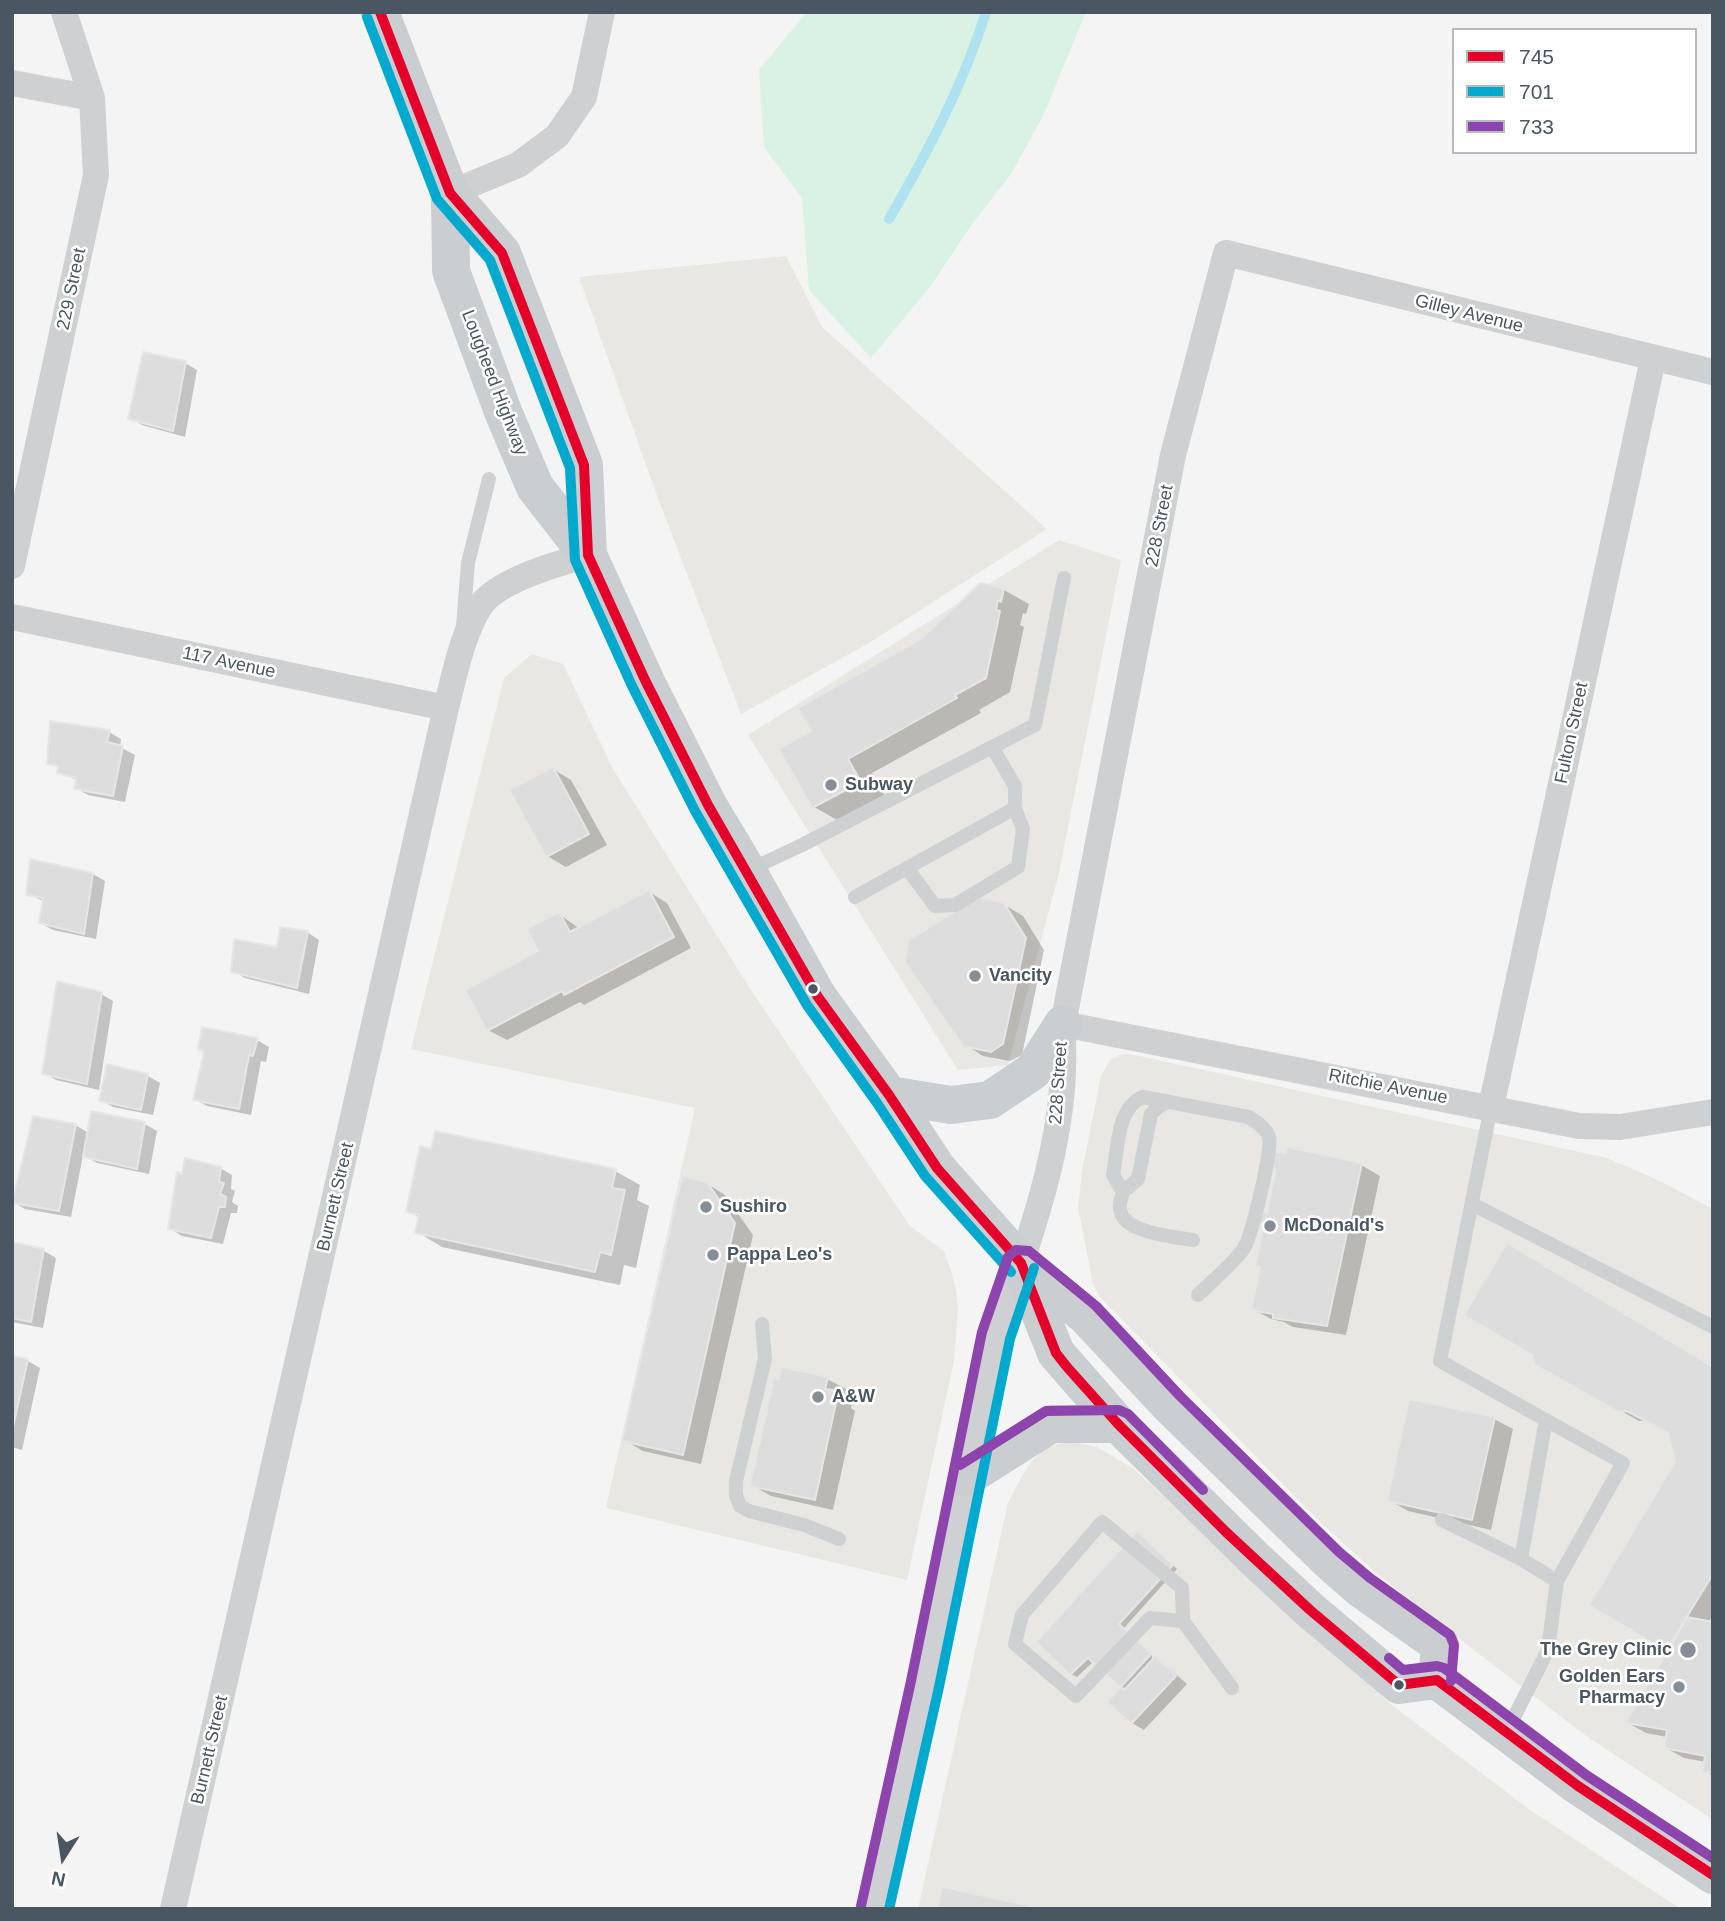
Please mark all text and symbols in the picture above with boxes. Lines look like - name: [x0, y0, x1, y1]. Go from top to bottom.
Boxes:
- legend: [1452, 28, 1697, 154]
- text: 745: [1519, 45, 1554, 68]
- text: 701: [1519, 80, 1554, 103]
- text: 733: [1519, 115, 1554, 138]
- street label: 229 Street: [53, 246, 91, 332]
- street label: Gilley Avenue: [1413, 290, 1525, 338]
- street label: Lougheed Highway: [456, 307, 532, 459]
- street label: 228 Street: [1141, 483, 1179, 569]
- street label: 117 Avenue: [181, 643, 277, 683]
- street label: Fulton Street: [1551, 680, 1593, 786]
- place label: Subway: [845, 774, 913, 796]
- marker: Subway: [823, 777, 839, 793]
- place label: Vancity: [989, 965, 1052, 987]
- marker: Vancity: [967, 968, 983, 984]
- unlabelled marker: [806, 982, 820, 996]
- street label: 228 Street: [1045, 1041, 1073, 1125]
- street label: Ritchie Avenue: [1327, 1065, 1449, 1109]
- street label: Burnett Street: [313, 1140, 359, 1254]
- place label: Sushiro: [720, 1196, 787, 1218]
- marker: Sushiro: [698, 1199, 714, 1215]
- place label: McDonald's: [1284, 1215, 1384, 1237]
- marker: McDonald's: [1262, 1218, 1278, 1234]
- place label: Pappa Leo's: [727, 1244, 832, 1266]
- marker: Pappa Leo's: [705, 1247, 721, 1263]
- place label: A&W: [832, 1386, 875, 1408]
- marker: A&W: [810, 1389, 826, 1405]
- place label: The Grey Clinic: [1540, 1639, 1672, 1661]
- marker: The Grey Clinic: [1678, 1640, 1698, 1660]
- place label: Golden Ears Pharmacy: [1559, 1666, 1665, 1708]
- unlabelled marker: [1392, 1678, 1406, 1692]
- marker: Golden Ears Pharmacy: [1671, 1679, 1687, 1695]
- street label: Burnett Street: [187, 1693, 233, 1807]
- north arrow: [28, 1823, 98, 1893]
- text: N: [50, 1867, 67, 1891]

